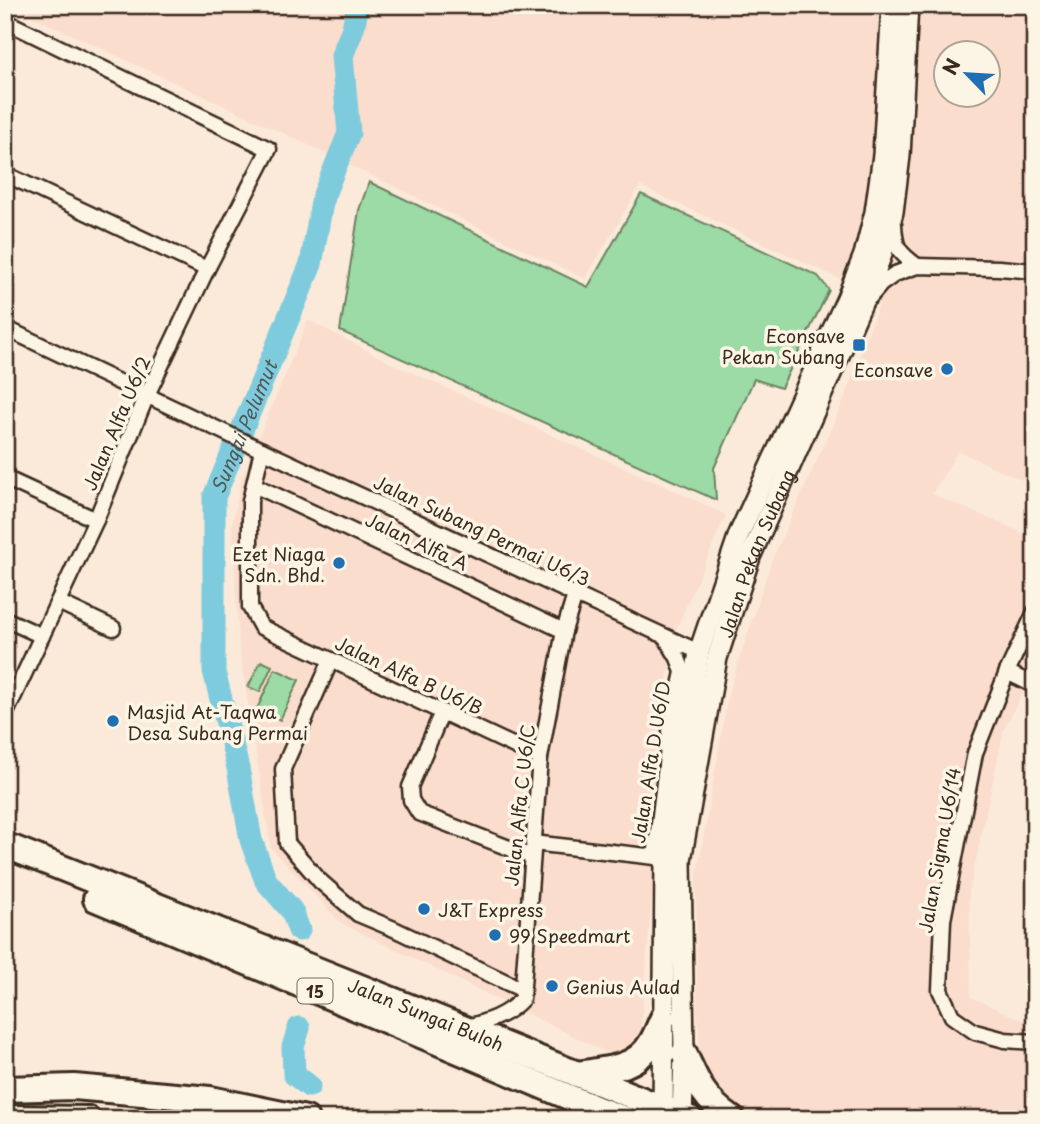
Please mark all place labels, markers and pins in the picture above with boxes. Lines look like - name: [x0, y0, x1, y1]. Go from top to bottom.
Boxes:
- place label: Econsave Pekan Subang: [722, 322, 845, 370]
- marker: Econsave Pekan Subang: [851, 337, 867, 353]
- place label: Econsave: [854, 356, 933, 383]
- marker: Econsave: [939, 361, 955, 377]
- place label: Ezet Niaga Sdn. Bhd.: [232, 540, 326, 588]
- marker: Ezet Niaga Sdn. Bhd.: [331, 555, 347, 571]
- place label: Masjid At-Taqwa Desa Subang Permai: [127, 698, 308, 746]
- marker: Masjid At-Taqwa Desa Subang Permai: [105, 713, 121, 729]
- place label: J&T Express: [438, 896, 543, 923]
- marker: J&T Express: [416, 901, 432, 917]
- place label: 99 Speedmart: [509, 922, 630, 949]
- marker: 99 Speedmart: [487, 927, 503, 943]
- place label: Genius Aulad: [566, 973, 680, 1000]
- marker: Genius Aulad: [544, 978, 560, 994]

